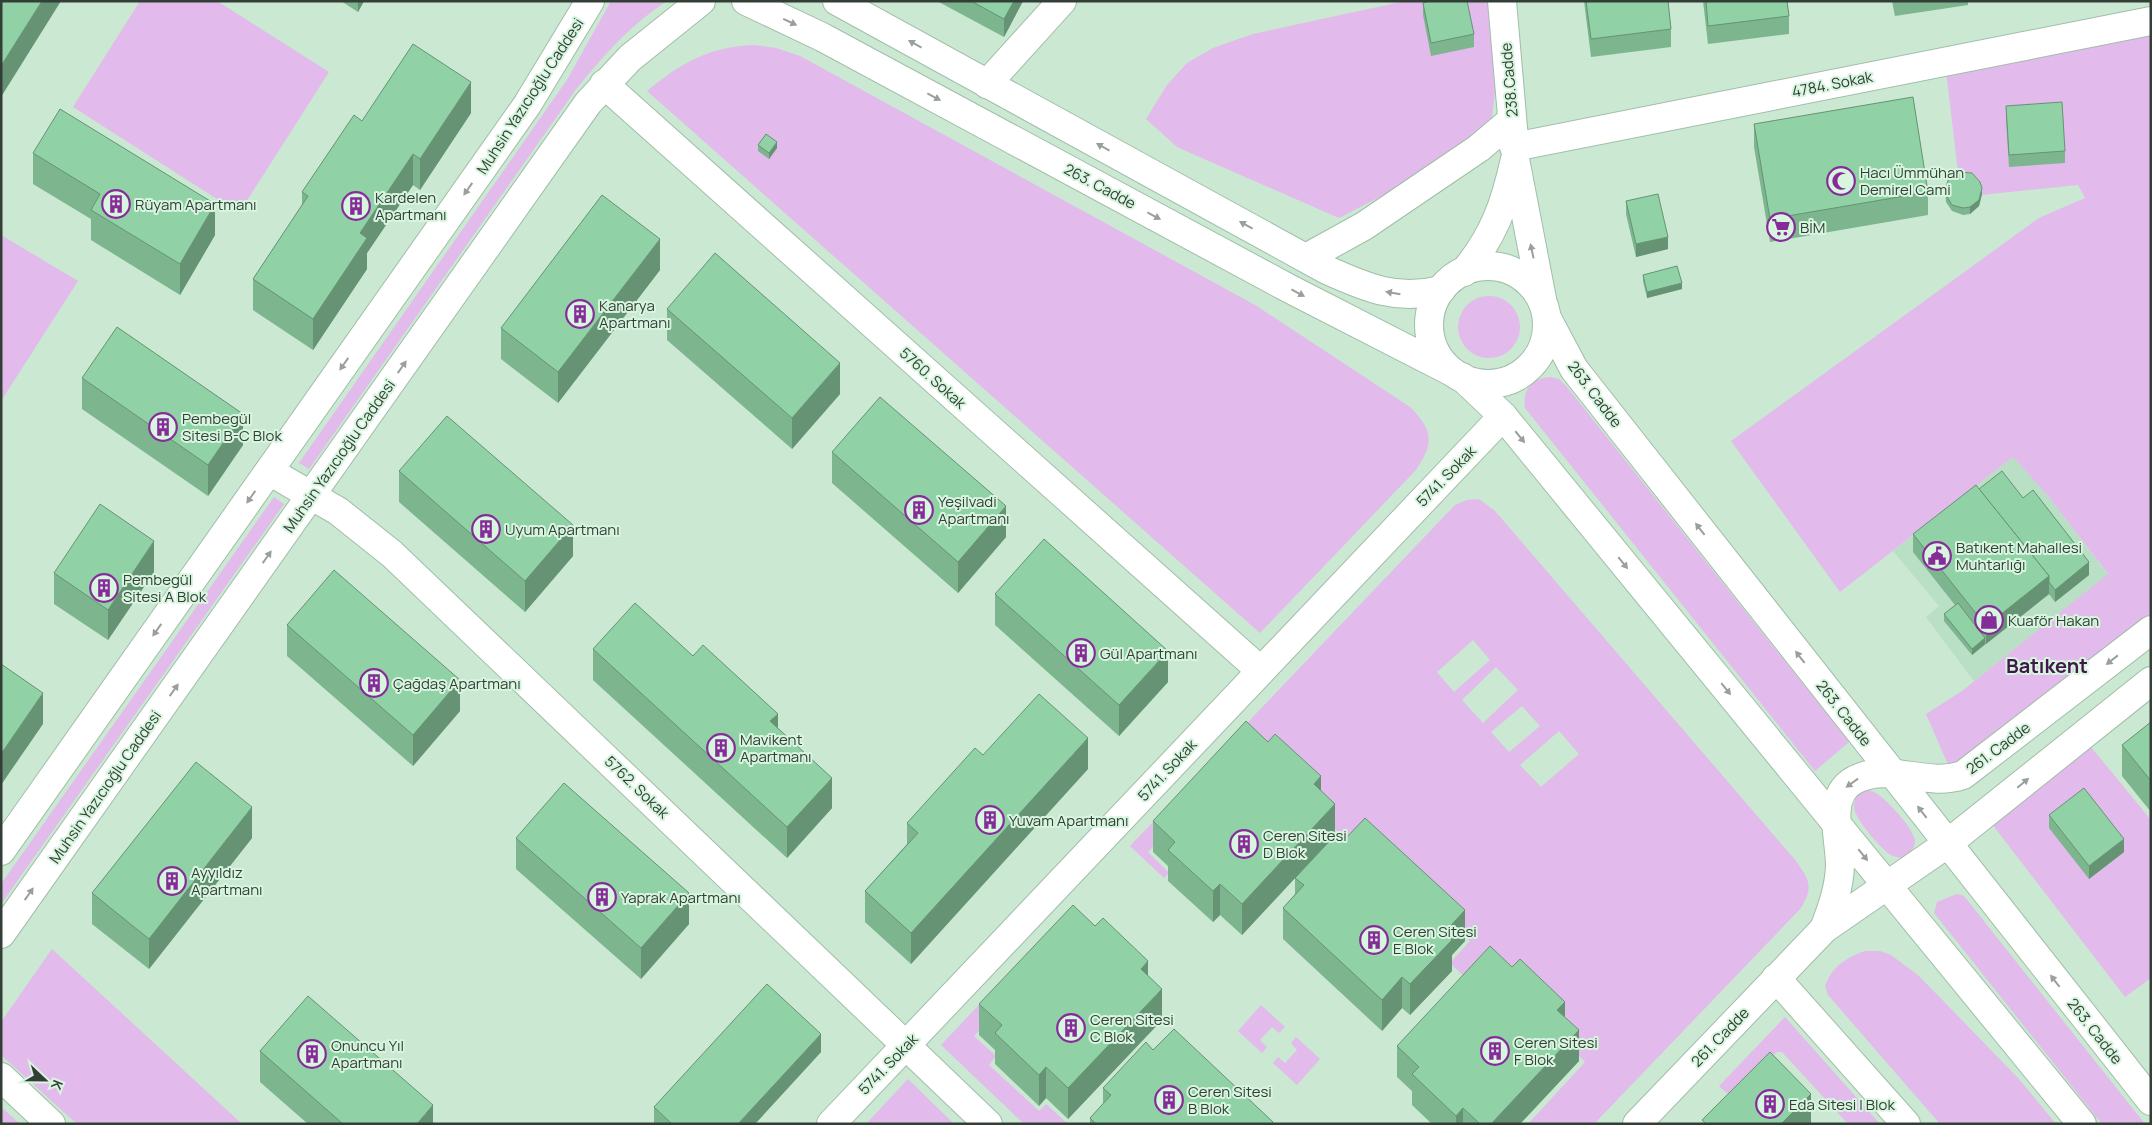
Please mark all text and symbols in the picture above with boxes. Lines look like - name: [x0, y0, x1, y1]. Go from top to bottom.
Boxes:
- street label: Muhsin Yazıcıoğlu Caddesi: [472, 14, 588, 178]
- one-way arrow: [783, 18, 797, 26]
- one-way arrow: [907, 40, 922, 48]
- street label: 238.Cadde: [1495, 42, 1523, 118]
- street label: 4784. Sokak: [1790, 66, 1875, 102]
- one-way arrow: [927, 93, 942, 101]
- one-way arrow: [1096, 143, 1111, 151]
- street label: 263. Cadde: [1060, 158, 1140, 214]
- place label: Hacı Ümmühan Demirel Cami: [1860, 162, 1964, 200]
- mosque icon: Hacı Ümmühan Demirel Cami: [1826, 166, 1856, 196]
- one-way arrow: [463, 182, 473, 196]
- place label: Kardelen Apartmanı: [375, 187, 447, 225]
- building icon: Rüyam Apartmanı: [101, 189, 131, 219]
- building icon: Kardelen Apartmanı: [341, 191, 371, 221]
- place label: Rüyam Apartmanı: [135, 194, 257, 215]
- one-way arrow: [1148, 211, 1161, 220]
- supermarket icon: BİM: [1766, 212, 1796, 242]
- place label: BİM: [1800, 217, 1825, 238]
- one-way arrow: [1239, 221, 1252, 230]
- one-way arrow: [1528, 243, 1536, 259]
- one-way arrow: [1290, 289, 1305, 297]
- one-way arrow: [1384, 289, 1400, 297]
- place label: Kanarya Apartmanı: [599, 295, 671, 333]
- building icon: Kanarya Apartmanı: [565, 299, 595, 329]
- street label: 5760. Sokak: [895, 342, 971, 414]
- street label: 263. Cadde: [1563, 356, 1627, 432]
- one-way arrow: [339, 358, 349, 371]
- one-way arrow: [397, 361, 407, 374]
- street label: Muhsin Yazıcıoğlu Caddesi: [278, 375, 400, 537]
- place label: Pembegül Sitesi B-C Blok: [182, 408, 282, 446]
- building icon: Pembegül Sitesi B-C Blok: [148, 412, 178, 442]
- one-way arrow: [1515, 431, 1526, 444]
- street label: 5741. Sokak: [1411, 440, 1481, 511]
- one-way arrow: [246, 491, 256, 504]
- place label: Yeşilvadi Apartmanı: [938, 491, 1010, 529]
- building icon: Yeşilvadi Apartmanı: [904, 495, 934, 525]
- building icon: Uyum Apartmanı: [471, 514, 501, 544]
- place label: Uyum Apartmanı: [505, 519, 620, 540]
- one-way arrow: [1694, 523, 1705, 536]
- place label: Batıkent Mahallesi Muhtarlığı: [1956, 537, 2082, 575]
- public building icon: Batıkent Mahallesi Muhtarlığı: [1922, 541, 1952, 571]
- one-way arrow: [262, 551, 273, 564]
- one-way arrow: [1618, 556, 1629, 569]
- place label: Pembegül Sitesi A Blok: [123, 569, 207, 607]
- building icon: Pembegül Sitesi A Blok: [89, 573, 119, 603]
- shop icon: Kuaför Hakan: [1974, 605, 2004, 635]
- place label: Kuaför Hakan: [2008, 610, 2099, 631]
- one-way arrow: [152, 623, 162, 637]
- building icon: Gül Apartmanı: [1066, 638, 1096, 668]
- place label: Gül Apartmanı: [1100, 643, 1198, 664]
- one-way arrow: [1795, 650, 1805, 664]
- district label: Batıkent: [2006, 652, 2088, 679]
- one-way arrow: [2105, 655, 2119, 665]
- building icon: Çağdaş Apartmanı: [359, 668, 389, 698]
- place label: Çağdaş Apartmanı: [393, 673, 521, 694]
- street label: 263. Cadde: [1812, 676, 1877, 751]
- one-way arrow: [1721, 682, 1732, 695]
- one-way arrow: [169, 683, 179, 697]
- street label: Muhsin Yazıcıoğlu Caddesi: [44, 706, 166, 868]
- street label: 261. Cadde: [1962, 717, 2035, 779]
- place label: Mavikent Apartmanı: [740, 729, 812, 767]
- building icon: Mavikent Apartmanı: [706, 733, 736, 763]
- street label: 5741. Sokak: [1133, 734, 1202, 806]
- street label: 5762. Sokak: [600, 751, 674, 823]
- one-way arrow: [1845, 778, 1859, 788]
- one-way arrow: [2016, 778, 2029, 789]
- building icon: Yuvam Apartmanı: [975, 805, 1005, 835]
- one-way arrow: [1917, 806, 1928, 819]
- place label: Yuvam Apartmanı: [1009, 810, 1128, 831]
- place label: Ceren Sitesi D Blok: [1263, 825, 1347, 863]
- building icon: Ceren Sitesi D Blok: [1229, 829, 1259, 859]
- one-way arrow: [1857, 848, 1868, 861]
- place label: Ayyıldız Apartmanı: [191, 862, 263, 900]
- building icon: Ayyıldız Apartmanı: [157, 866, 187, 896]
- building icon: Yaprak Apartmanı: [587, 882, 617, 912]
- one-way arrow: [24, 887, 34, 901]
- place label: Yaprak Apartmanı: [621, 887, 741, 908]
- place label: Ceren Sitesi E Blok: [1393, 921, 1477, 959]
- building icon: Ceren Sitesi E Blok: [1359, 925, 1389, 955]
- one-way arrow: [2050, 975, 2061, 988]
- street label: 263. Cadde: [2063, 994, 2128, 1069]
- street label: 261. Cadde: [1686, 1002, 1754, 1071]
- place label: Ceren Sitesi C Blok: [1090, 1009, 1174, 1047]
- building icon: Ceren Sitesi C Blok: [1056, 1013, 1086, 1043]
- street label: 5741. Sokak: [853, 1028, 923, 1099]
- place label: Ceren Sitesi F Blok: [1514, 1032, 1598, 1070]
- place label: Onuncu Yıl Apartmanı: [331, 1035, 404, 1073]
- building icon: Ceren Sitesi F Blok: [1480, 1036, 1510, 1066]
- building icon: Onuncu Yıl Apartmanı: [297, 1039, 327, 1069]
- north arrow: [20, 1055, 70, 1105]
- text: K: [47, 1077, 68, 1094]
- place label: Ceren Sitesi B Blok: [1188, 1081, 1272, 1119]
- building icon: Ceren Sitesi B Blok: [1154, 1085, 1184, 1115]
- building icon: Eda Sitesi I Blok: [1755, 1089, 1785, 1119]
- place label: Eda Sitesi I Blok: [1789, 1094, 1895, 1115]

